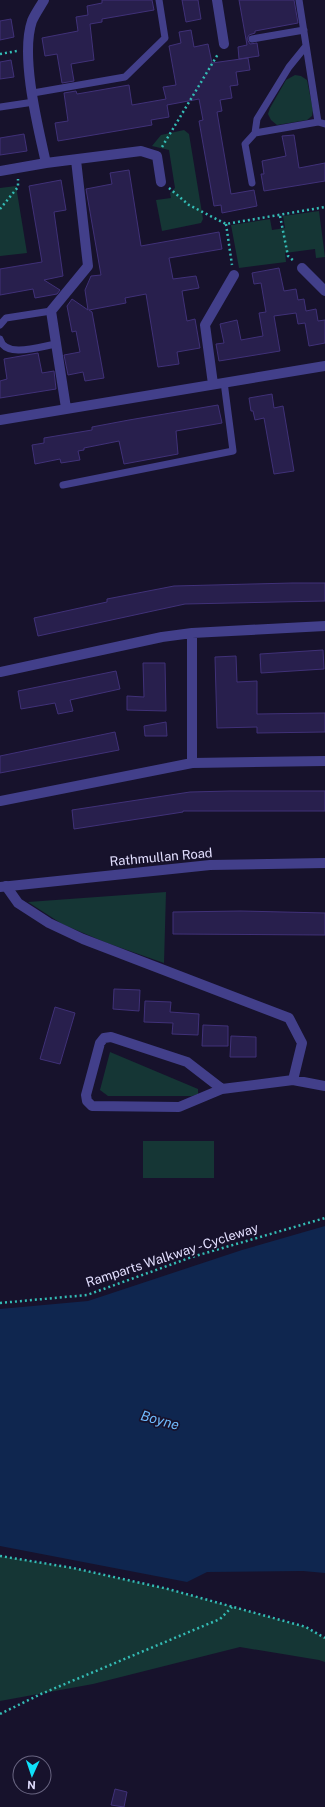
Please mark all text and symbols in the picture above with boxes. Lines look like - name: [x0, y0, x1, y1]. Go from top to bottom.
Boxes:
- street label: Rathmullan Road: [109, 845, 213, 869]
- street label: Ramparts Walkway - Cycleway: [84, 1220, 260, 1290]
- water label: Boyne: [139, 1407, 181, 1433]
- north arrow: [12, 1755, 52, 1795]
- text: N: [27, 1779, 36, 1791]

